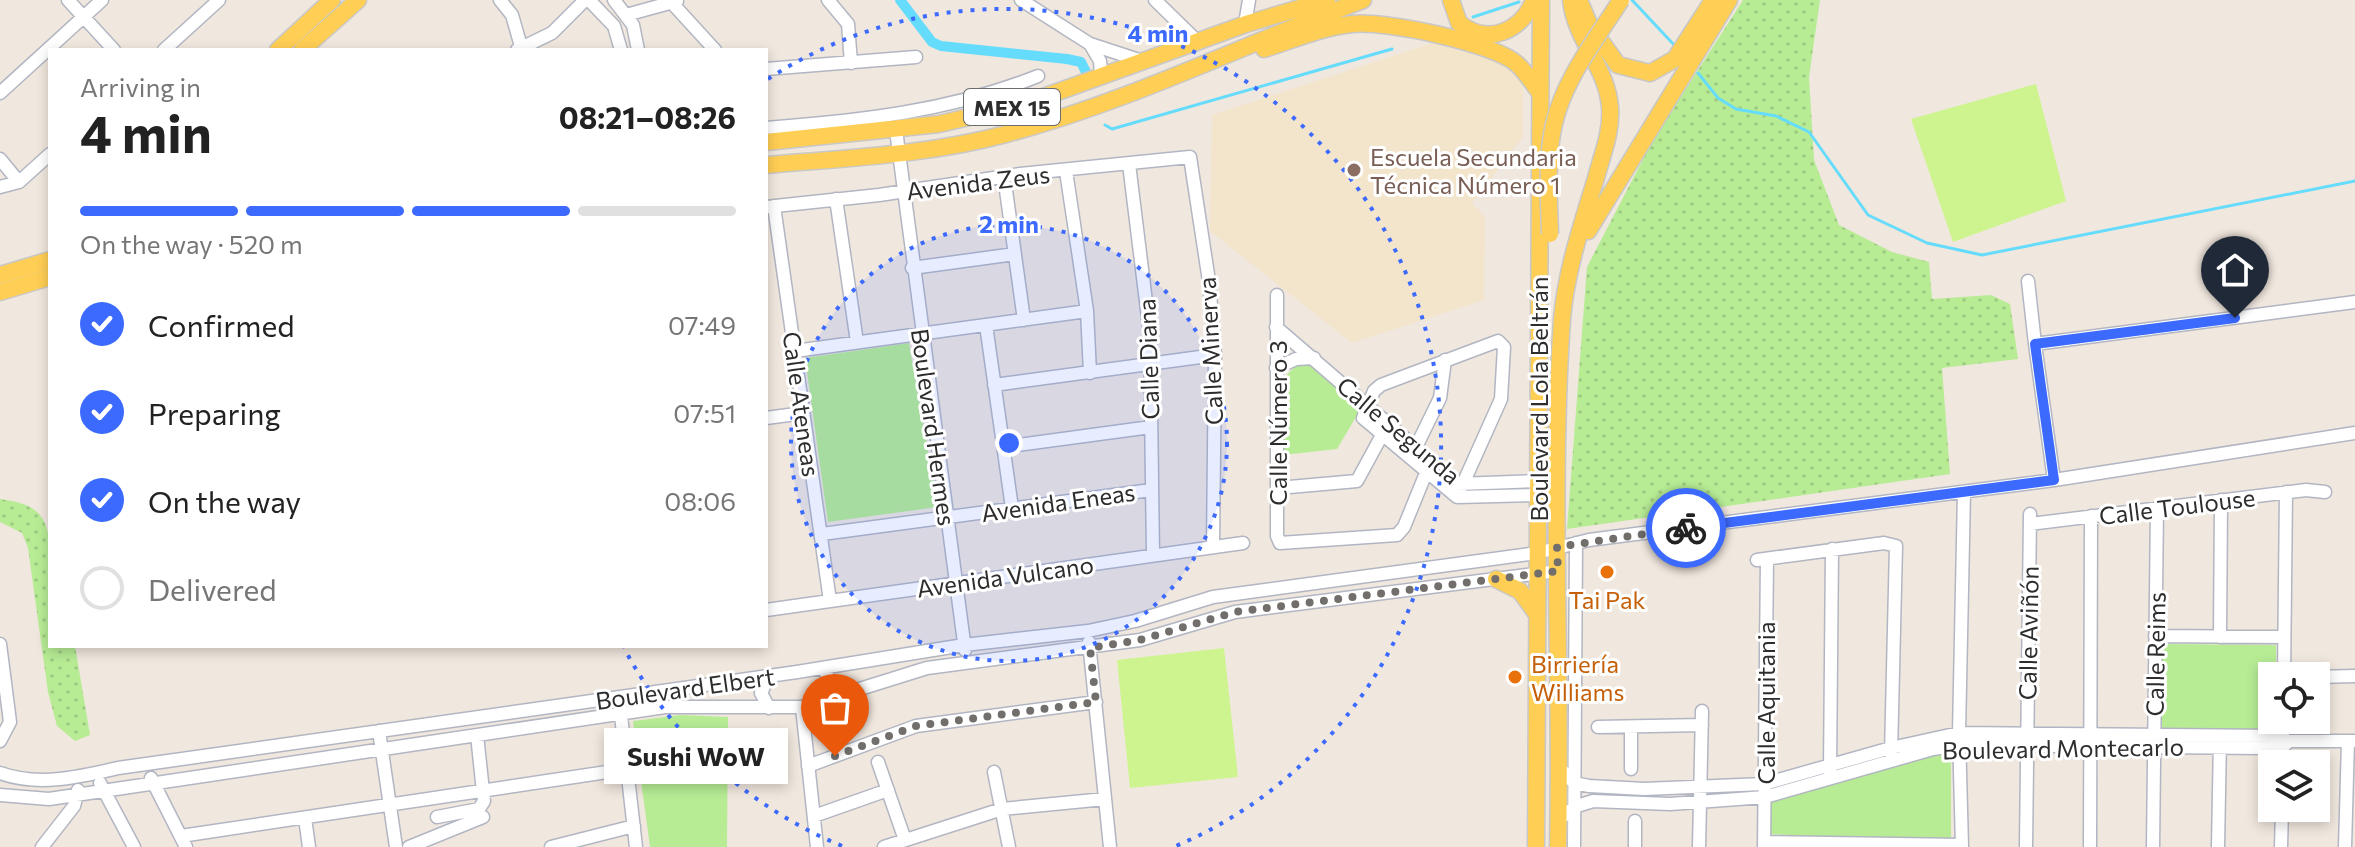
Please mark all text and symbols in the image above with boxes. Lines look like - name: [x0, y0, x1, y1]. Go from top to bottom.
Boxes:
- text: 4 min: [1128, 18, 1188, 47]
- text: Arriving in: [80, 71, 201, 102]
- road number: MEX 15: [964, 89, 1060, 125]
- text: 08:21–08:26: [559, 98, 736, 135]
- text: 4 min: [80, 100, 212, 164]
- place label: Escuela Secundaria Técnica Número 1: [1370, 142, 1577, 199]
- street label: Avenida Zeus: [905, 159, 1051, 205]
- marker: Escuela Secundaria Técnica Número 1: [1345, 161, 1363, 179]
- text: 2 min: [979, 209, 1039, 238]
- text: On the way · 520 m: [80, 228, 303, 259]
- pin: [2201, 236, 2269, 318]
- icon: home: [2213, 248, 2257, 292]
- street label: Calle Minerva: [1192, 276, 1228, 426]
- street label: Boulevard Lola Beltrán: [1524, 277, 1553, 521]
- street label: Calle Diana: [1131, 298, 1165, 420]
- icon: check: [80, 302, 124, 346]
- text: Confirmed: [148, 306, 295, 343]
- text: 07:49: [668, 309, 736, 340]
- street label: Boulevard Hermes: [906, 327, 962, 527]
- street label: Calle Ateneas: [777, 330, 827, 478]
- street label: Calle Número 3: [1263, 340, 1292, 506]
- street label: Calle Segunda: [1332, 370, 1466, 490]
- icon: check: [80, 390, 124, 434]
- text: Preparing: [148, 394, 281, 431]
- text: 07:51: [673, 397, 736, 428]
- centre of rings: [995, 429, 1023, 457]
- street label: Avenida Eneas: [979, 477, 1137, 527]
- icon: check: [80, 478, 124, 522]
- text: On the way: [148, 482, 301, 519]
- street label: Calle Toulouse: [2097, 482, 2257, 530]
- text: 08:06: [664, 485, 736, 516]
- courier: [1646, 488, 1726, 568]
- icon: bike: [1664, 506, 1708, 550]
- street label: Avenida Vulcano: [915, 549, 1095, 603]
- marker: Tai Pak: [1598, 563, 1616, 581]
- street label: Calle Aviñón: [2012, 566, 2044, 700]
- text: Delivered: [148, 570, 277, 607]
- place label: Tai Pak: [1568, 585, 1646, 614]
- street label: Calle Reims: [2139, 592, 2171, 716]
- street label: Calle Aquitania: [1751, 622, 1780, 784]
- place label: Birriería Williams: [1531, 649, 1624, 706]
- street label: Boulevard Elbert: [594, 661, 777, 715]
- map controls: [2258, 662, 2330, 822]
- button: locate: [2258, 662, 2330, 734]
- marker: Birriería Williams: [1506, 668, 1524, 686]
- pin: [801, 674, 869, 756]
- icon: bag: [813, 686, 857, 730]
- callout: Sushi WoW: [603, 728, 787, 784]
- street label: Boulevard Montecarlo: [1942, 731, 2184, 765]
- text: Sushi WoW: [627, 740, 765, 771]
- button: layers: [2258, 750, 2330, 822]

